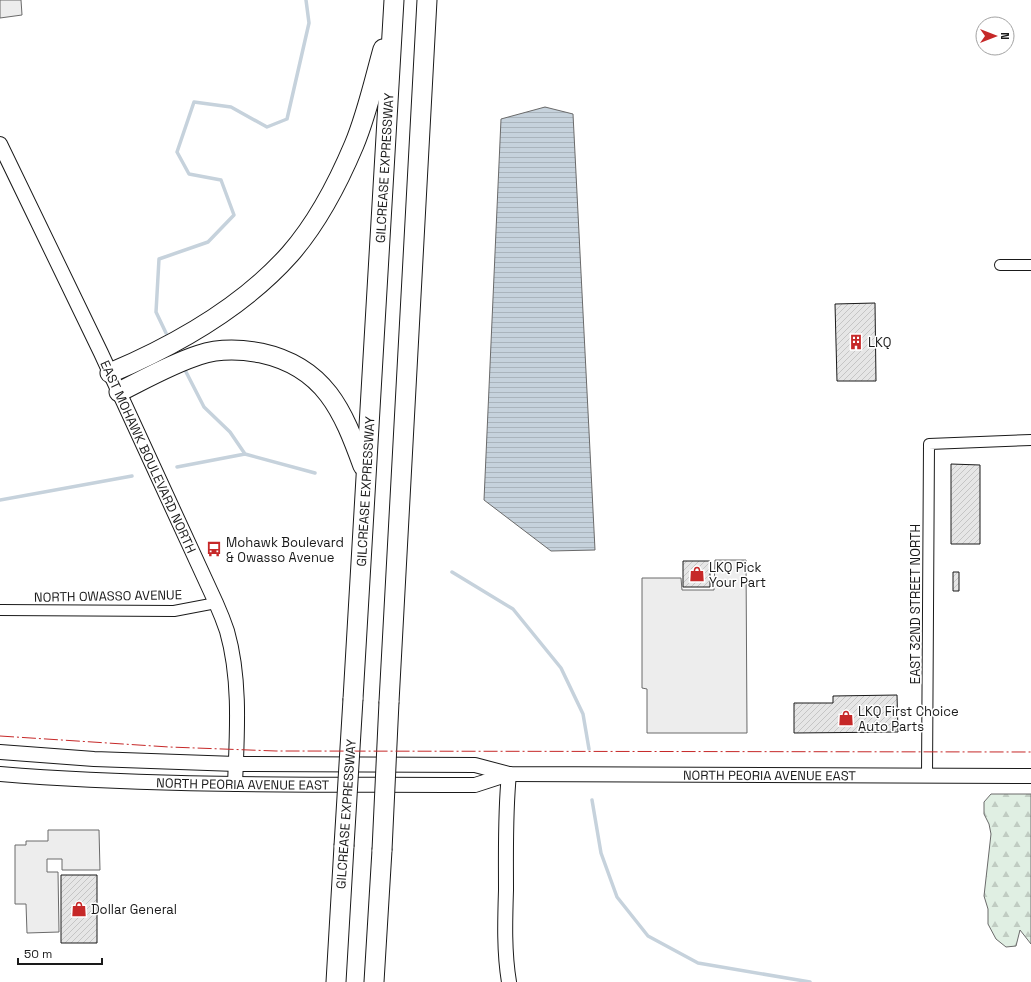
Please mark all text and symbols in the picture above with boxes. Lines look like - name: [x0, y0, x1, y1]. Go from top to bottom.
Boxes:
- north arrow: [975, 16, 1015, 56]
- text: N: [998, 32, 1012, 40]
- street label: GILCREASE EXPRESSWAY: [371, 92, 397, 244]
- building icon: LKQ: [847, 333, 865, 351]
- place label: LKQ: [868, 334, 891, 351]
- street label: EAST MOHAWK BOULEVARD NORTH: [97, 357, 200, 556]
- street label: GILCREASE EXPRESSWAY: [352, 416, 378, 567]
- street label: EAST 32ND STREET NORTH: [907, 524, 924, 684]
- place label: Mohawk Boulevard & Owasso Avenue: [226, 534, 344, 566]
- bus stop icon: Mohawk Boulevard & Owasso Avenue: [205, 540, 223, 558]
- place label: LKQ Pick Your Part: [709, 559, 766, 591]
- shop icon: LKQ Pick Your Part: [688, 565, 706, 583]
- street label: NORTH OWASSO AVENUE: [34, 586, 182, 606]
- place label: LKQ First Choice Auto Parts: [858, 703, 959, 735]
- shop icon: LKQ First Choice Auto Parts: [837, 709, 855, 727]
- street label: GILCREASE EXPRESSWAY: [332, 738, 360, 890]
- street label: NORTH PEORIA AVENUE EAST: [683, 766, 856, 784]
- street label: NORTH PEORIA AVENUE EAST: [156, 774, 330, 793]
- shop icon: Dollar General: [70, 900, 88, 918]
- place label: Dollar General: [91, 901, 177, 918]
- scale bar: [18, 940, 102, 966]
- text: 50 m: [24, 946, 52, 962]

